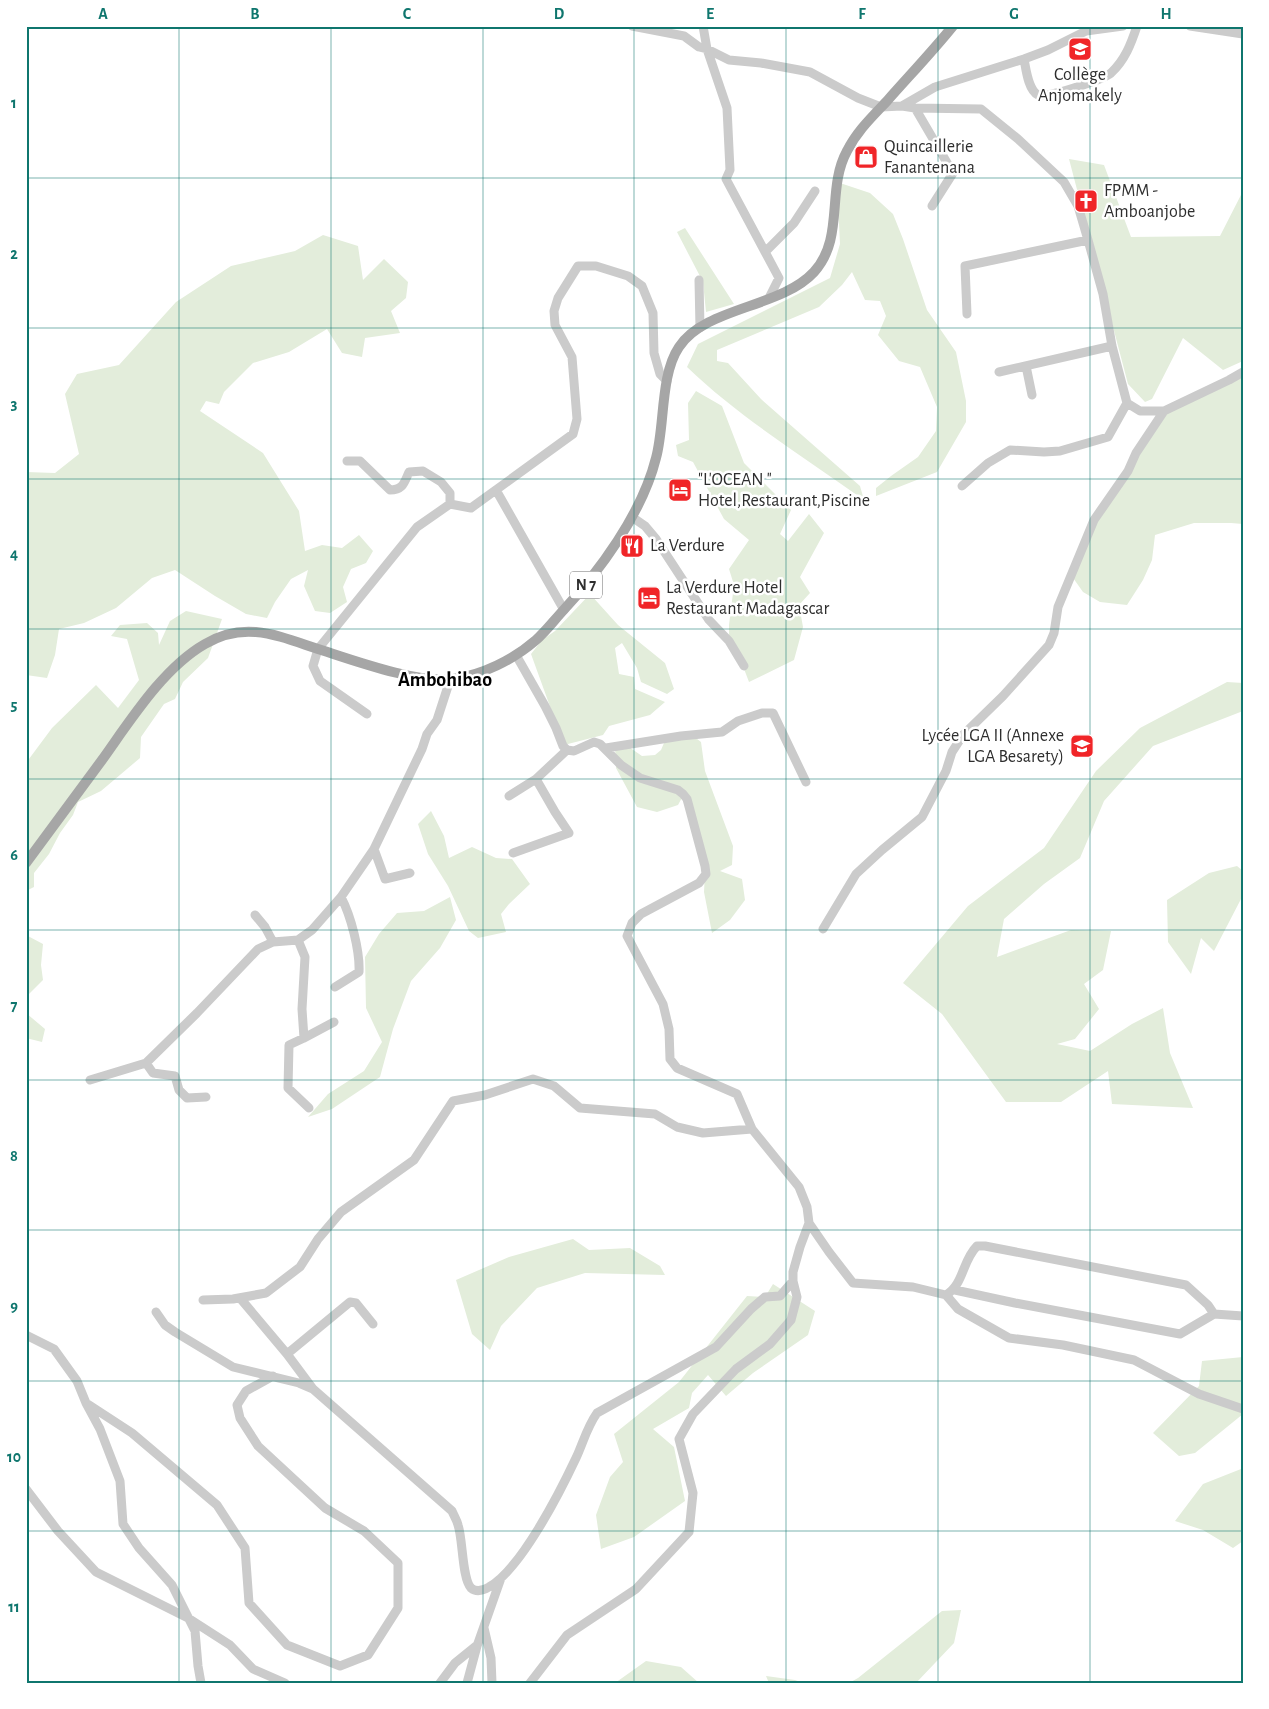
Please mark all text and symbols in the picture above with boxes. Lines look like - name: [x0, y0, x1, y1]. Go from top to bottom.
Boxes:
- text: A: [98, 6, 108, 22]
- text: B: [250, 6, 260, 22]
- text: C: [403, 6, 412, 22]
- text: D: [554, 6, 565, 22]
- text: E: [706, 6, 714, 22]
- text: F: [858, 6, 866, 22]
- text: G: [1009, 6, 1019, 22]
- text: H: [1160, 6, 1172, 22]
- school or university icon: Collège Anjomakely: [1067, 36, 1093, 62]
- place label: Collège Anjomakely: [1038, 66, 1122, 105]
- text: 1: [11, 95, 17, 111]
- place label: Quincaillerie Fanantenana: [884, 138, 975, 177]
- shop icon: Quincaillerie Fanantenana: [853, 144, 879, 170]
- place label: FPMM - Amboanjobe: [1104, 182, 1195, 221]
- church icon: FPMM - Amboanjobe: [1073, 188, 1099, 214]
- text: 2: [10, 246, 18, 262]
- text: 3: [11, 396, 18, 412]
- place label: "L'OCEAN " Hotel,Restaurant,Piscine: [698, 471, 870, 510]
- hotel icon: "L'OCEAN " Hotel,Restaurant,Piscine: [667, 477, 693, 503]
- restaurant icon: La Verdure: [619, 533, 645, 559]
- place label: La Verdure: [650, 537, 725, 555]
- text: 4: [10, 546, 18, 562]
- road number: N 7: [570, 572, 602, 598]
- place label: La Verdure Hotel Restaurant Madagascar: [666, 579, 829, 618]
- hotel icon: La Verdure Hotel Restaurant Madagascar: [636, 585, 662, 611]
- district label: Ambohibao: [398, 670, 492, 690]
- text: 5: [11, 697, 18, 713]
- place label: Lycée LGA II (Annexe LGA Besarety): [921, 727, 1064, 766]
- school or university icon: Lycée LGA II (Annexe LGA Besarety): [1069, 733, 1095, 759]
- text: 6: [10, 847, 18, 863]
- text: 7: [11, 998, 18, 1014]
- text: 8: [10, 1148, 18, 1164]
- text: 9: [10, 1298, 18, 1314]
- text: 10: [7, 1449, 21, 1465]
- text: 11: [8, 1599, 20, 1615]

